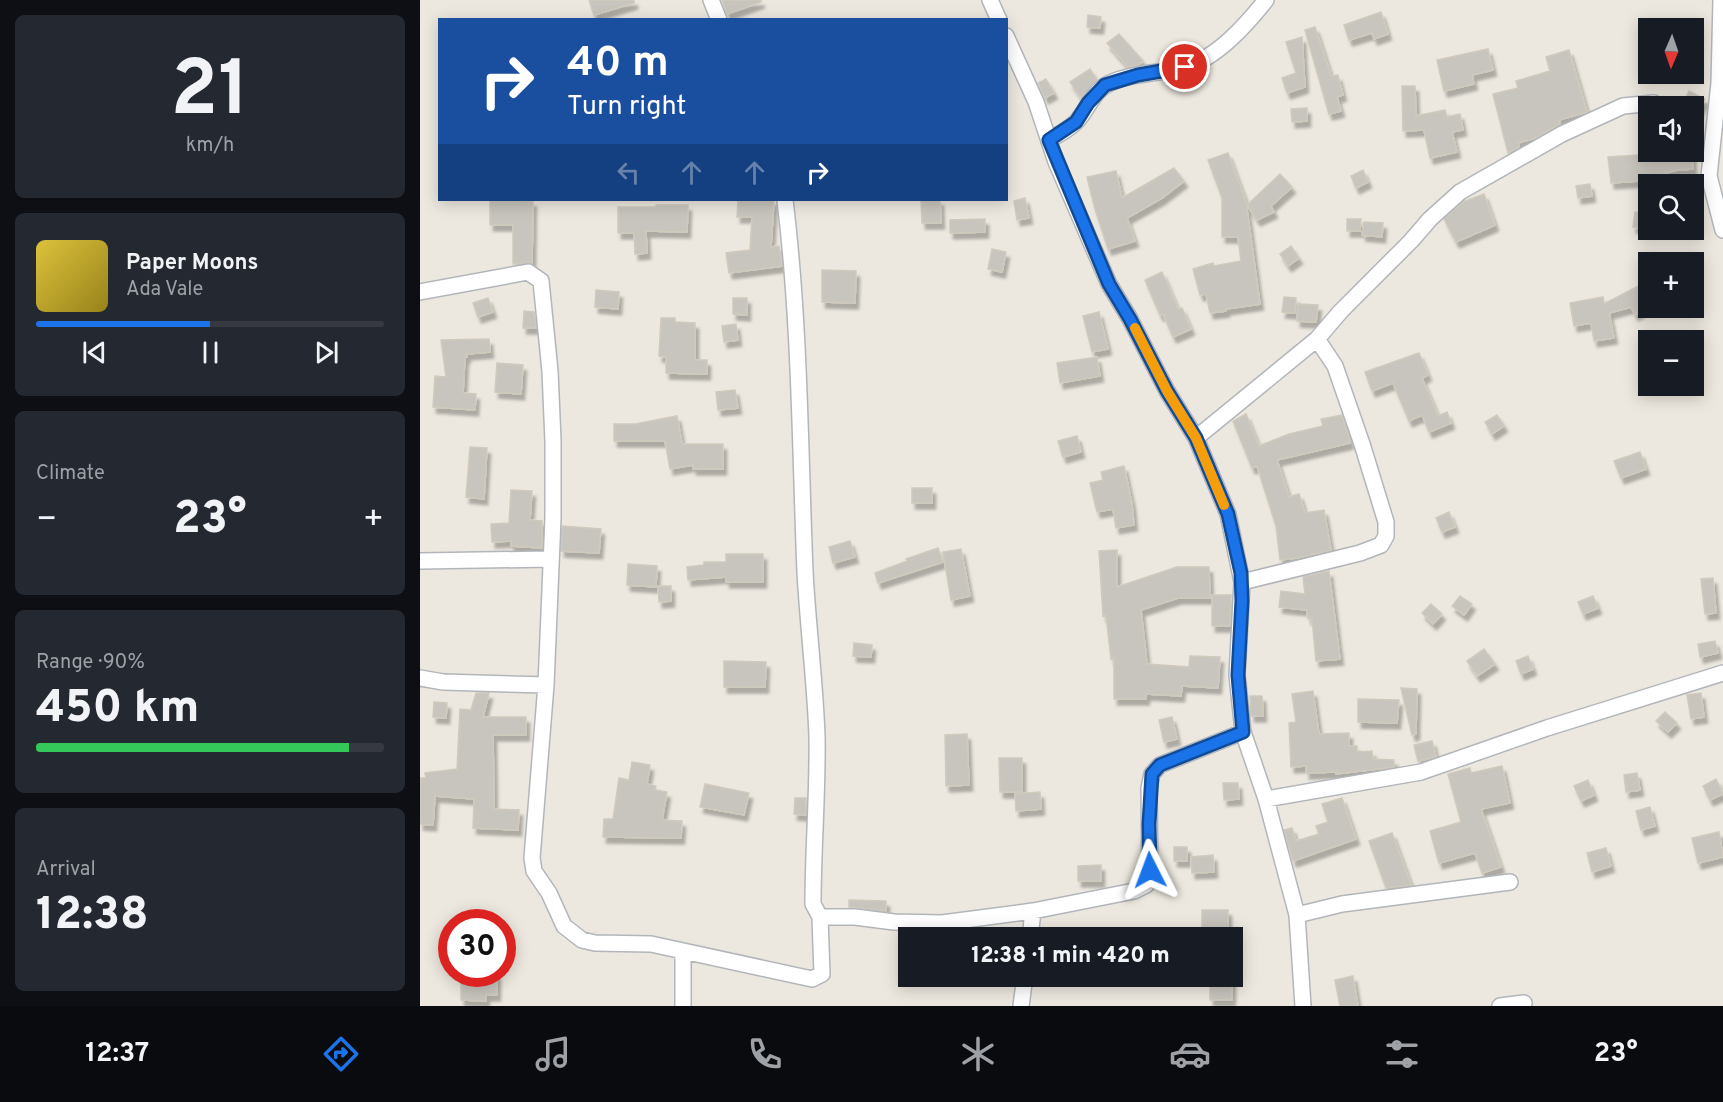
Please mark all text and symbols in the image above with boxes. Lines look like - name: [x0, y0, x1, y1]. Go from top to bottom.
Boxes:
- north arrow: [1638, 18, 1704, 84]
- map controls: [1638, 18, 1704, 396]
- text: 40 m: [567, 38, 669, 91]
- pin: [1159, 41, 1210, 92]
- icon: right: [468, 42, 546, 120]
- text: 21: [171, 44, 249, 143]
- icon: arrive: [1168, 50, 1201, 83]
- text: Turn right: [567, 90, 686, 124]
- button: sound: [1638, 96, 1704, 162]
- text: km/h: [186, 133, 234, 159]
- icon: left: [612, 156, 645, 189]
- icon: ahead: [675, 156, 708, 189]
- icon: ahead: [738, 156, 771, 189]
- icon: right: [801, 156, 834, 189]
- button: search: [1638, 174, 1704, 240]
- text: Paper Moons: [126, 250, 258, 277]
- button: +: [1638, 252, 1704, 318]
- text: Ada Vale: [126, 277, 203, 303]
- button: −: [1638, 330, 1704, 396]
- icon: previous: [78, 336, 111, 369]
- icon: pause: [194, 336, 227, 369]
- icon: next: [310, 336, 343, 369]
- text: Climate: [36, 461, 105, 487]
- text: 23°: [173, 492, 247, 549]
- text: −: [36, 500, 57, 542]
- text: +: [363, 500, 384, 542]
- text: Range · 90%: [36, 650, 145, 676]
- text: 450 km: [36, 681, 199, 738]
- position arrow: [1118, 838, 1182, 902]
- text: Arrival: [36, 857, 96, 883]
- text: 12:38: [36, 888, 149, 945]
- speed limit sign: 30: [438, 909, 516, 987]
- text: 12:38 · 1 min · 420 m: [971, 943, 1170, 970]
- icon: directions: [320, 1033, 362, 1075]
- icon: music: [532, 1033, 574, 1075]
- icon: phone: [744, 1033, 786, 1075]
- icon: climate: [957, 1033, 999, 1075]
- icon: car: [1169, 1033, 1211, 1075]
- icon: filters: [1381, 1033, 1423, 1075]
- text: 12:37: [85, 1037, 149, 1071]
- text: 23°: [1594, 1037, 1638, 1071]

